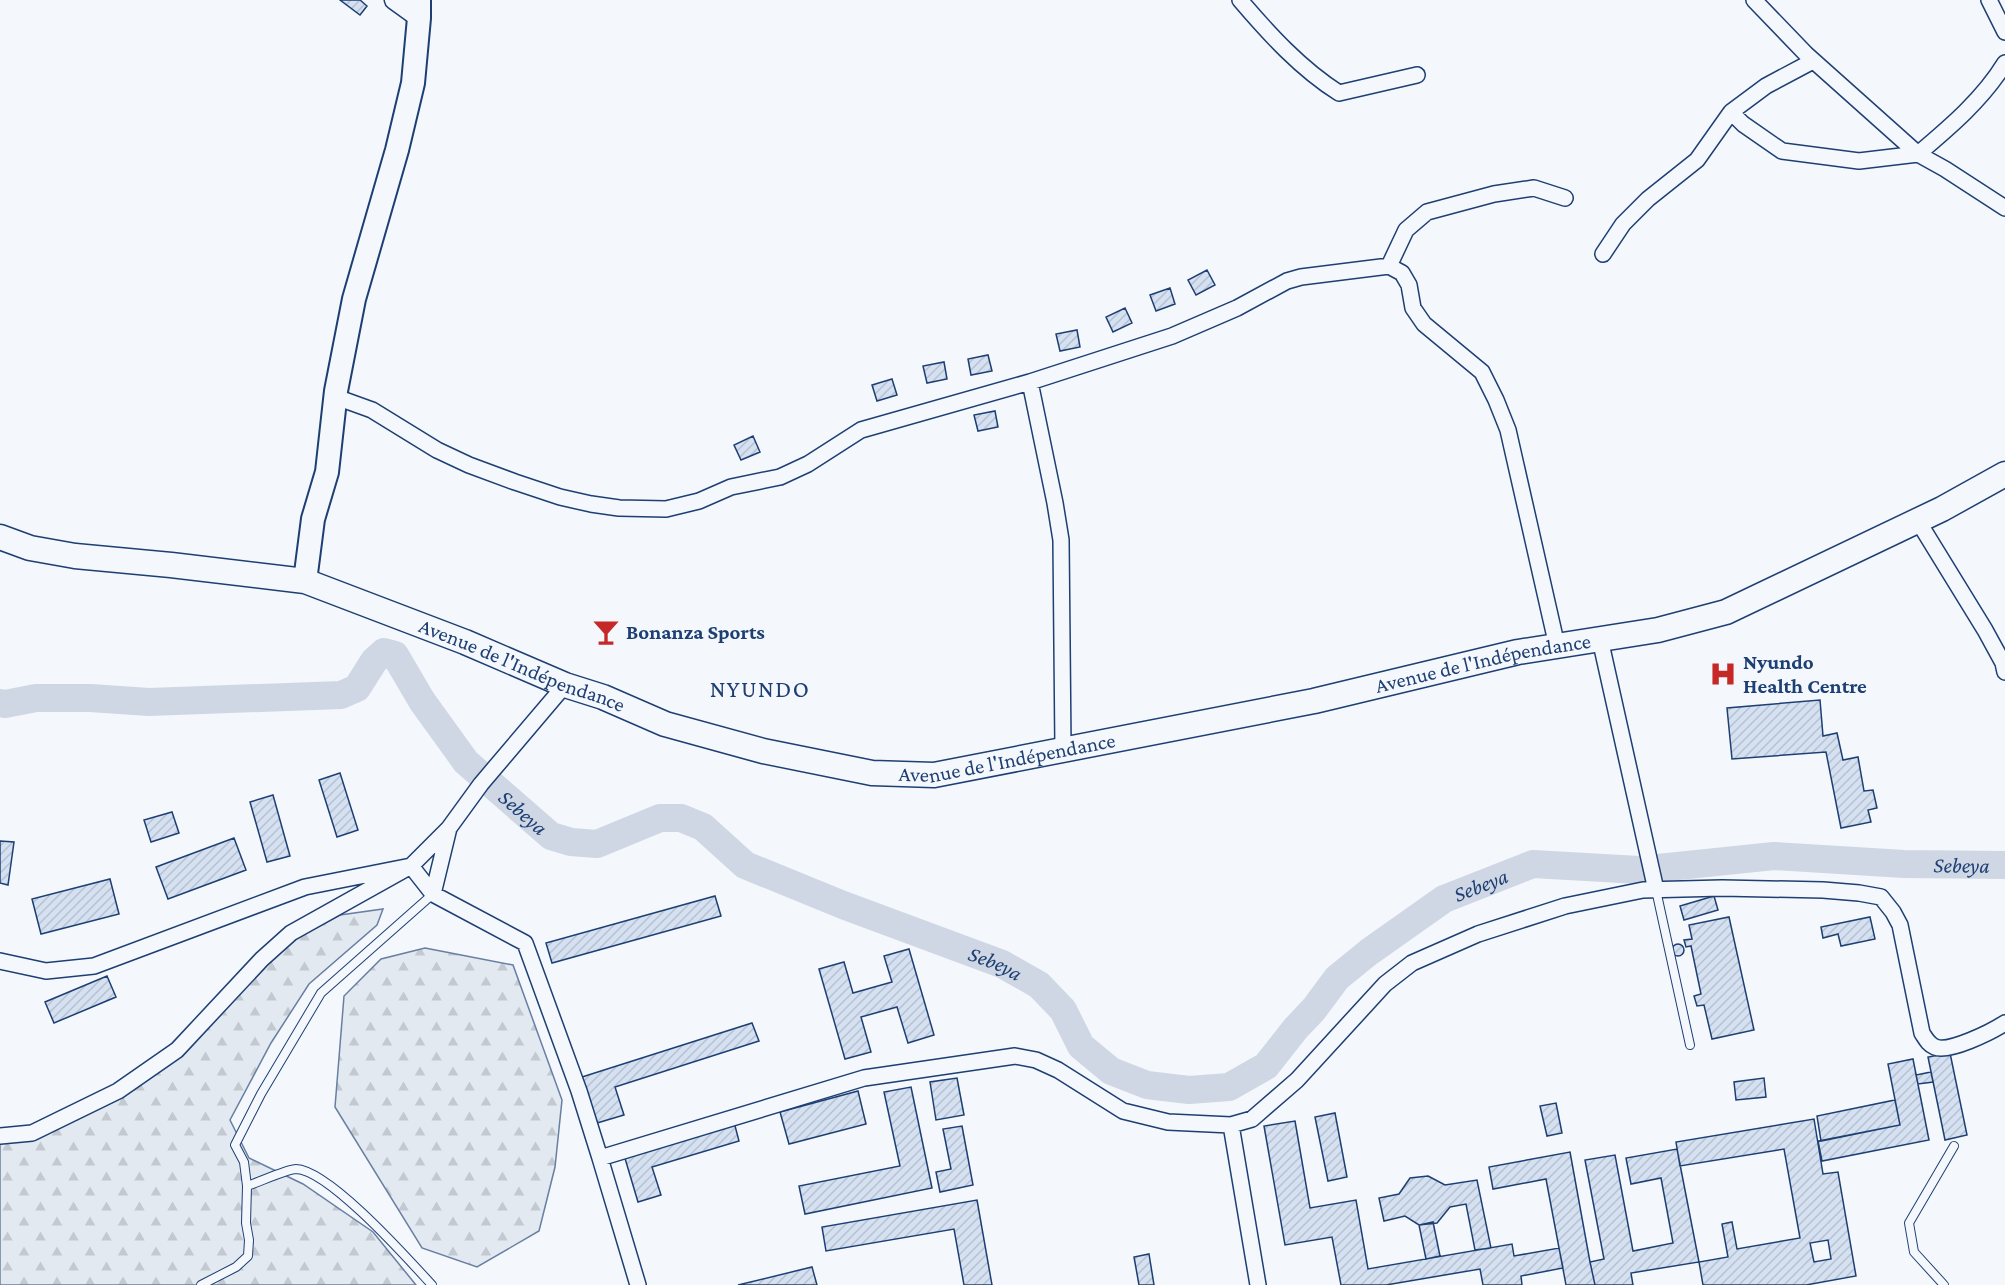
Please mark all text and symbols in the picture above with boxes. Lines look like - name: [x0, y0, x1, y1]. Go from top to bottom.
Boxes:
- street label: Avenue de l'Indépendance: [416, 614, 629, 717]
- bar icon: Bonanza Sports: [591, 617, 621, 647]
- place label: Bonanza Sports: [626, 620, 765, 644]
- street label: Avenue de l'Indépendance: [1373, 629, 1592, 698]
- place label: Nyundo Health Centre: [1743, 650, 1867, 698]
- hospital icon: Nyundo Health Centre: [1708, 659, 1738, 689]
- district label: NYUNDO: [710, 675, 810, 702]
- street label: Avenue de l'Indépendance: [898, 728, 1117, 788]
- water label: Sebeya: [494, 784, 553, 840]
- water label: Sebeya: [1933, 852, 1990, 877]
- water label: Sebeya: [1450, 863, 1511, 907]
- water label: Sebeya: [965, 940, 1027, 986]

